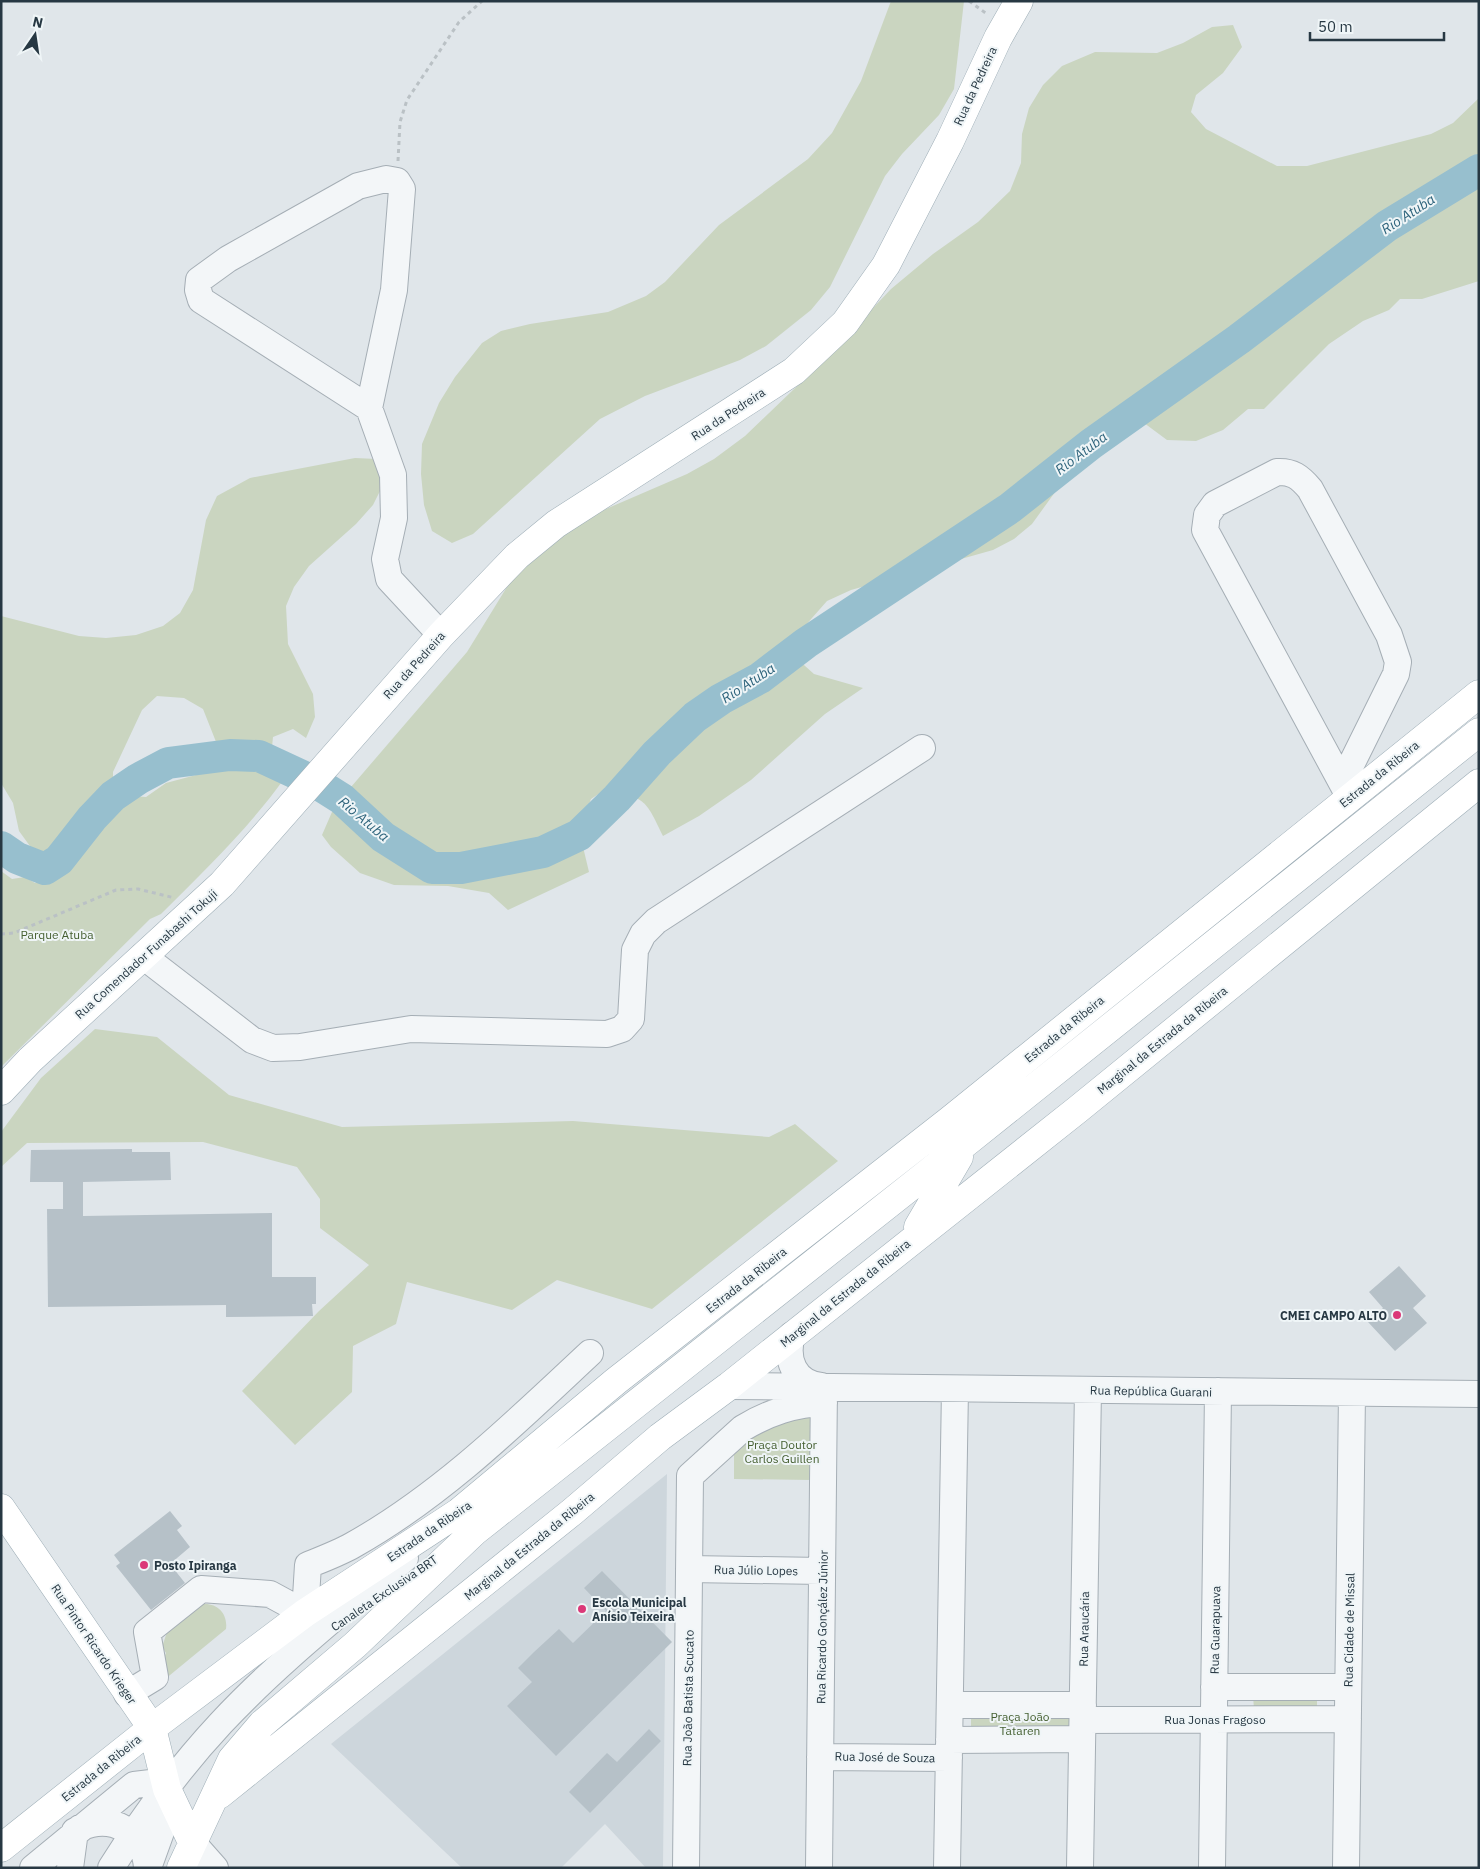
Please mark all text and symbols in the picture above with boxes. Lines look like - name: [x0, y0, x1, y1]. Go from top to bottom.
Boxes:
- north arrow: [10, 10, 60, 60]
- scale bar: [1310, 10, 1444, 42]
- text: N: [31, 12, 45, 32]
- text: 50 m: [1318, 17, 1353, 36]
- street label: Rua da Pedreira: [950, 44, 1000, 128]
- water label: Rio Atuba: [1378, 190, 1438, 238]
- street label: Rua da Pedreira: [688, 384, 768, 443]
- water label: Rio Atuba: [1051, 428, 1111, 478]
- street label: Rua da Pedreira: [380, 628, 448, 702]
- water label: Rio Atuba: [718, 659, 778, 707]
- street label: Estrada da Ribeira: [1336, 737, 1422, 811]
- water label: Rio Atuba: [335, 793, 393, 845]
- street label: Rua Comendador Funabashi Tokuji: [72, 886, 220, 1022]
- park label: Parque Atuba: [20, 927, 94, 942]
- street label: Marginal da Estrada da Ribeira: [1094, 982, 1231, 1097]
- street label: Estrada da Ribeira: [1021, 992, 1107, 1066]
- street label: Marginal da Estrada da Ribeira: [777, 1235, 914, 1350]
- street label: Estrada da Ribeira: [703, 1244, 790, 1316]
- place label: CMEI CAMPO ALTO: [1280, 1308, 1387, 1323]
- marker: CMEI CAMPO ALTO: [1391, 1309, 1403, 1321]
- street label: Rua República Guarani: [1090, 1382, 1212, 1400]
- park label: Praça Doutor Carlos Guillen: [745, 1437, 819, 1466]
- street label: Marginal da Estrada da Ribeira: [461, 1488, 598, 1603]
- street label: Estrada da Ribeira: [384, 1497, 474, 1565]
- street label: Rua Ricardo Gonçález Júnior: [813, 1549, 831, 1704]
- street label: Canaleta Exclusiva BRT: [328, 1552, 440, 1634]
- place label: Posto Ipiranga: [154, 1558, 237, 1573]
- marker: Posto Ipiranga: [138, 1559, 150, 1571]
- street label: Rua Júlio Lopes: [714, 1562, 799, 1578]
- street label: Rua Cidade de Missal: [1341, 1573, 1357, 1687]
- street label: Rua Pintor Ricardo Krieger: [48, 1581, 140, 1707]
- street label: Rua Guarapuava: [1207, 1585, 1223, 1674]
- street label: Rua Araucária: [1076, 1591, 1092, 1667]
- place label: Escola Municipal Anísio Teixeira: [592, 1595, 687, 1624]
- marker: Escola Municipal Anísio Teixeira: [576, 1603, 588, 1615]
- street label: Rua João Batista Scucato: [679, 1629, 697, 1766]
- park label: Praça João Tataren: [990, 1709, 1050, 1738]
- street label: Rua Jonas Fragoso: [1164, 1712, 1266, 1727]
- street label: Estrada da Ribeira: [58, 1731, 144, 1805]
- street label: Rua José de Souza: [835, 1749, 936, 1765]

